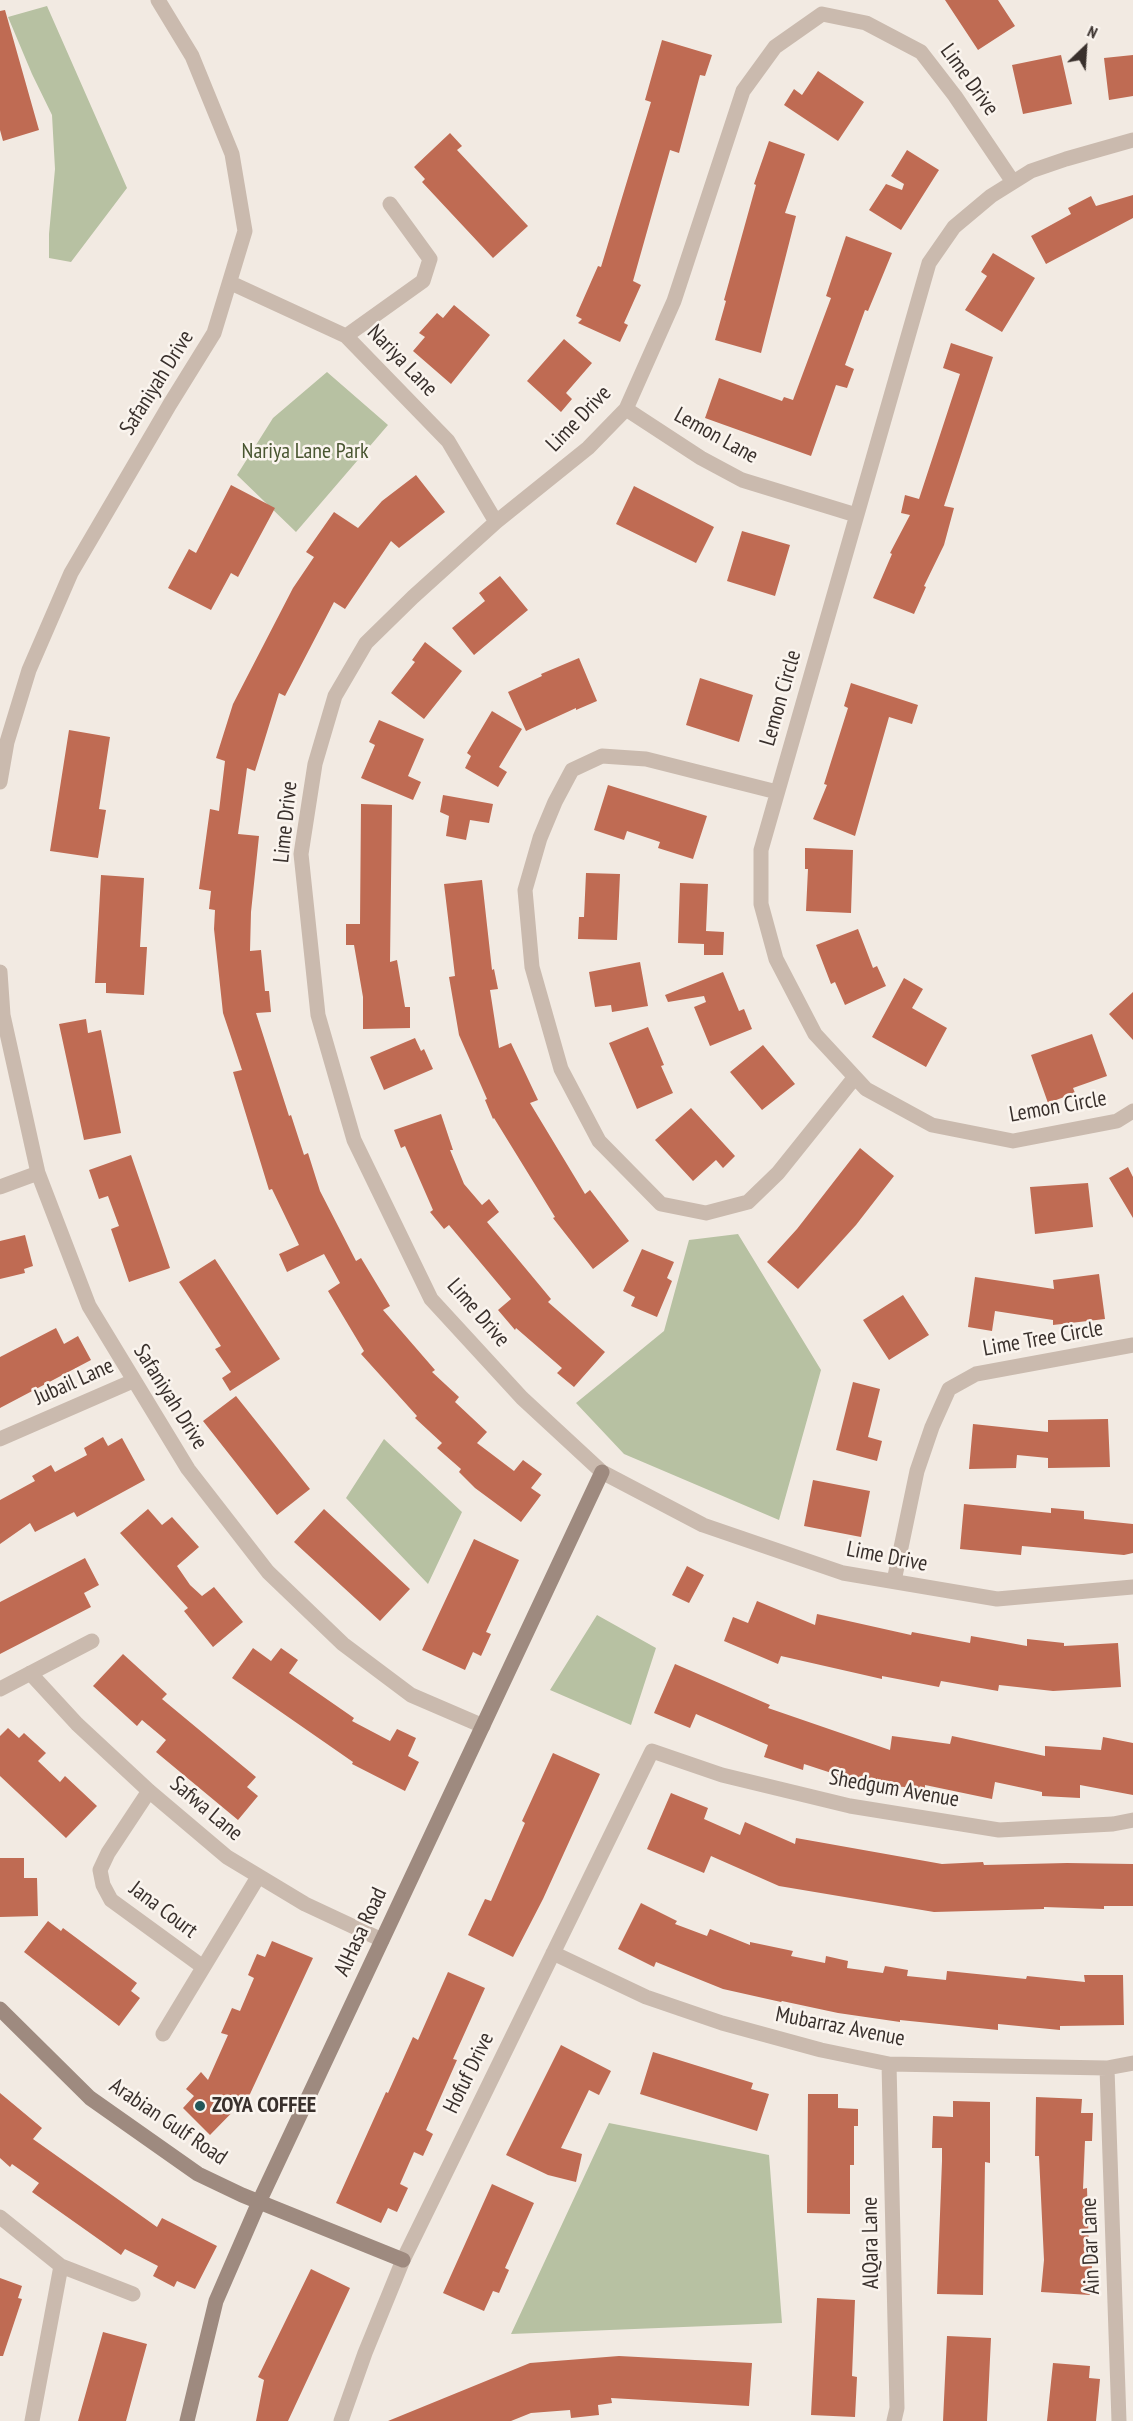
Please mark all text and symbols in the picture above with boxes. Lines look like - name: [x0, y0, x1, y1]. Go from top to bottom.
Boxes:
- north arrow: [1055, 18, 1115, 78]
- text: N: [1084, 21, 1101, 43]
- street label: Lime Drive: [934, 39, 1004, 121]
- street label: Nariya Lane: [361, 320, 443, 402]
- street label: Safaniyah Drive: [114, 326, 200, 440]
- street label: Lime Drive: [541, 380, 617, 458]
- street label: Lemon Lane: [669, 402, 763, 470]
- park label: Nariya Lane Park: [242, 439, 368, 465]
- street label: Lemon Circle: [755, 647, 807, 749]
- street label: Lime Drive: [269, 780, 303, 864]
- street label: Lemon Circle: [1007, 1085, 1109, 1129]
- street label: Lime Drive: [441, 1273, 515, 1353]
- street label: Lime Tree Circle: [981, 1315, 1105, 1363]
- street label: Safaniyah Drive: [127, 1340, 213, 1454]
- street label: Jubail Lane: [30, 1353, 118, 1411]
- street label: Lime Drive: [844, 1536, 930, 1578]
- street label: Shedgum Avenue: [827, 1765, 961, 1813]
- street label: Safwa Lane: [164, 1771, 248, 1847]
- street label: Jana Court: [124, 1876, 202, 1944]
- street label: AlHasa Road: [329, 1884, 393, 1980]
- street label: Mubarraz Avenue: [773, 2002, 907, 2052]
- street label: Hofuf Drive: [438, 2028, 500, 2118]
- street label: Arabian Gulf Road: [104, 2073, 232, 2171]
- place label: ZOYA COFFEE: [212, 2093, 316, 2119]
- marker: ZOYA COFFEE: [193, 2099, 207, 2113]
- street label: AlQara Lane: [857, 2197, 885, 2289]
- street label: Ain Dar Lane: [1076, 2197, 1106, 2295]

